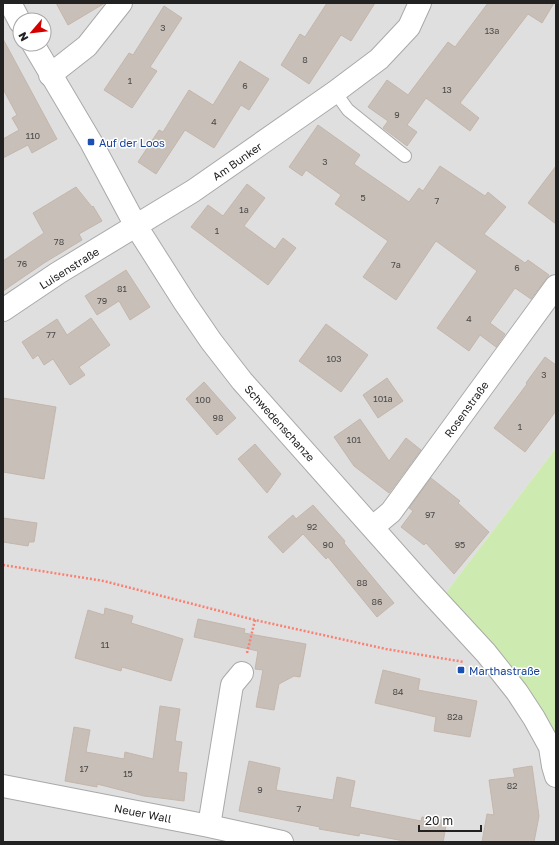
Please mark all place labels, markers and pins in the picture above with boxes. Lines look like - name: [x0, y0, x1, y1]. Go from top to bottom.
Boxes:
- place label: Auf der Loos: [99, 136, 165, 149]
- marker: Auf der Loos: [86, 137, 96, 147]
- place label: Marthastraße: [469, 664, 540, 677]
- marker: Marthastraße: [456, 665, 466, 675]

